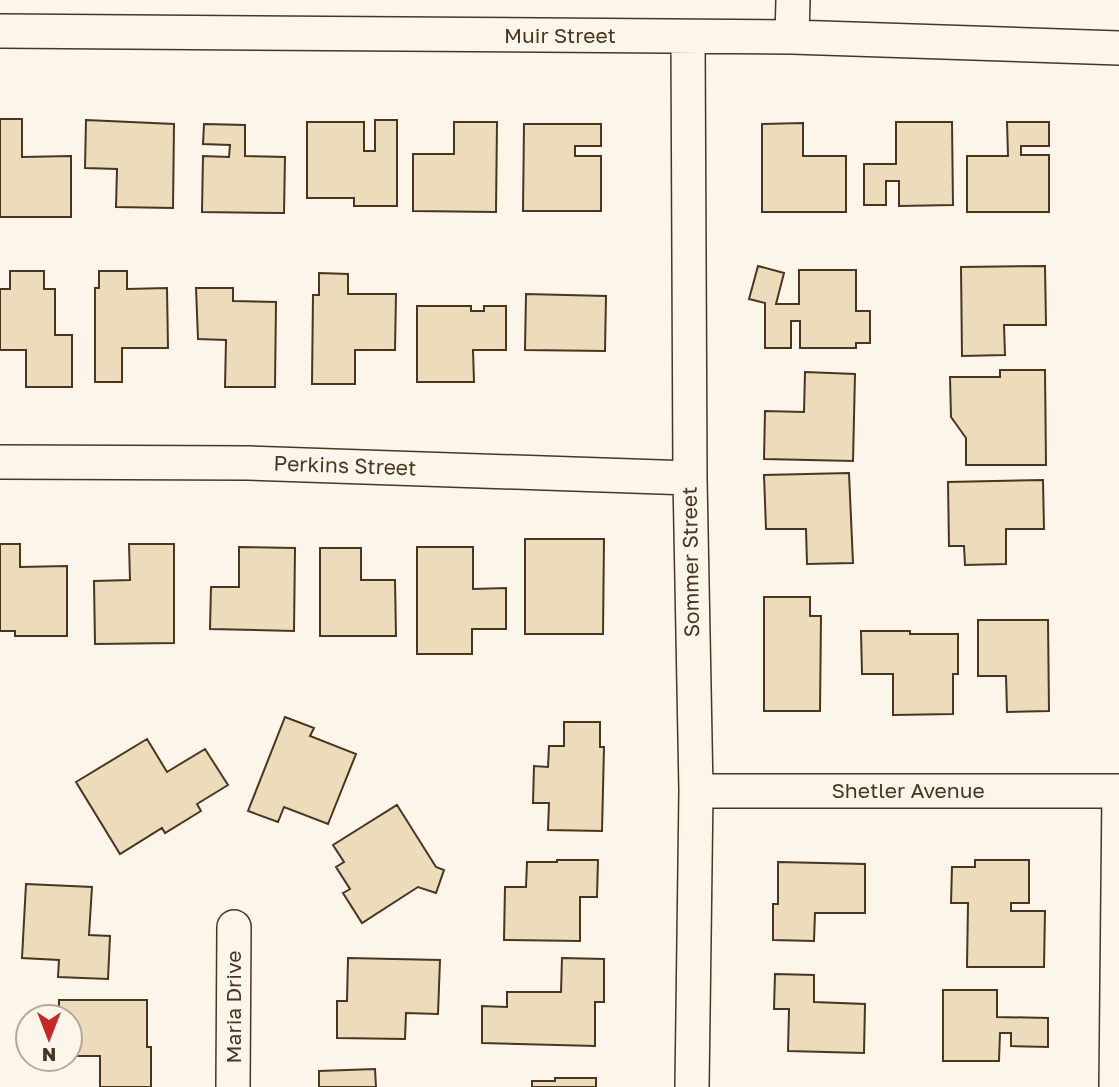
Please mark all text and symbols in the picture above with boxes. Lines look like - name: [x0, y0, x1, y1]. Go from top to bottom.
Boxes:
- street label: Muir Street: [504, 22, 616, 48]
- street label: Perkins Street: [273, 450, 417, 480]
- street label: Sommer Street: [676, 486, 704, 638]
- street label: Shetler Avenue: [831, 777, 985, 803]
- street label: Maria Drive: [220, 951, 246, 1063]
- north arrow: [14, 1003, 84, 1073]
- text: N: [42, 1044, 56, 1067]

